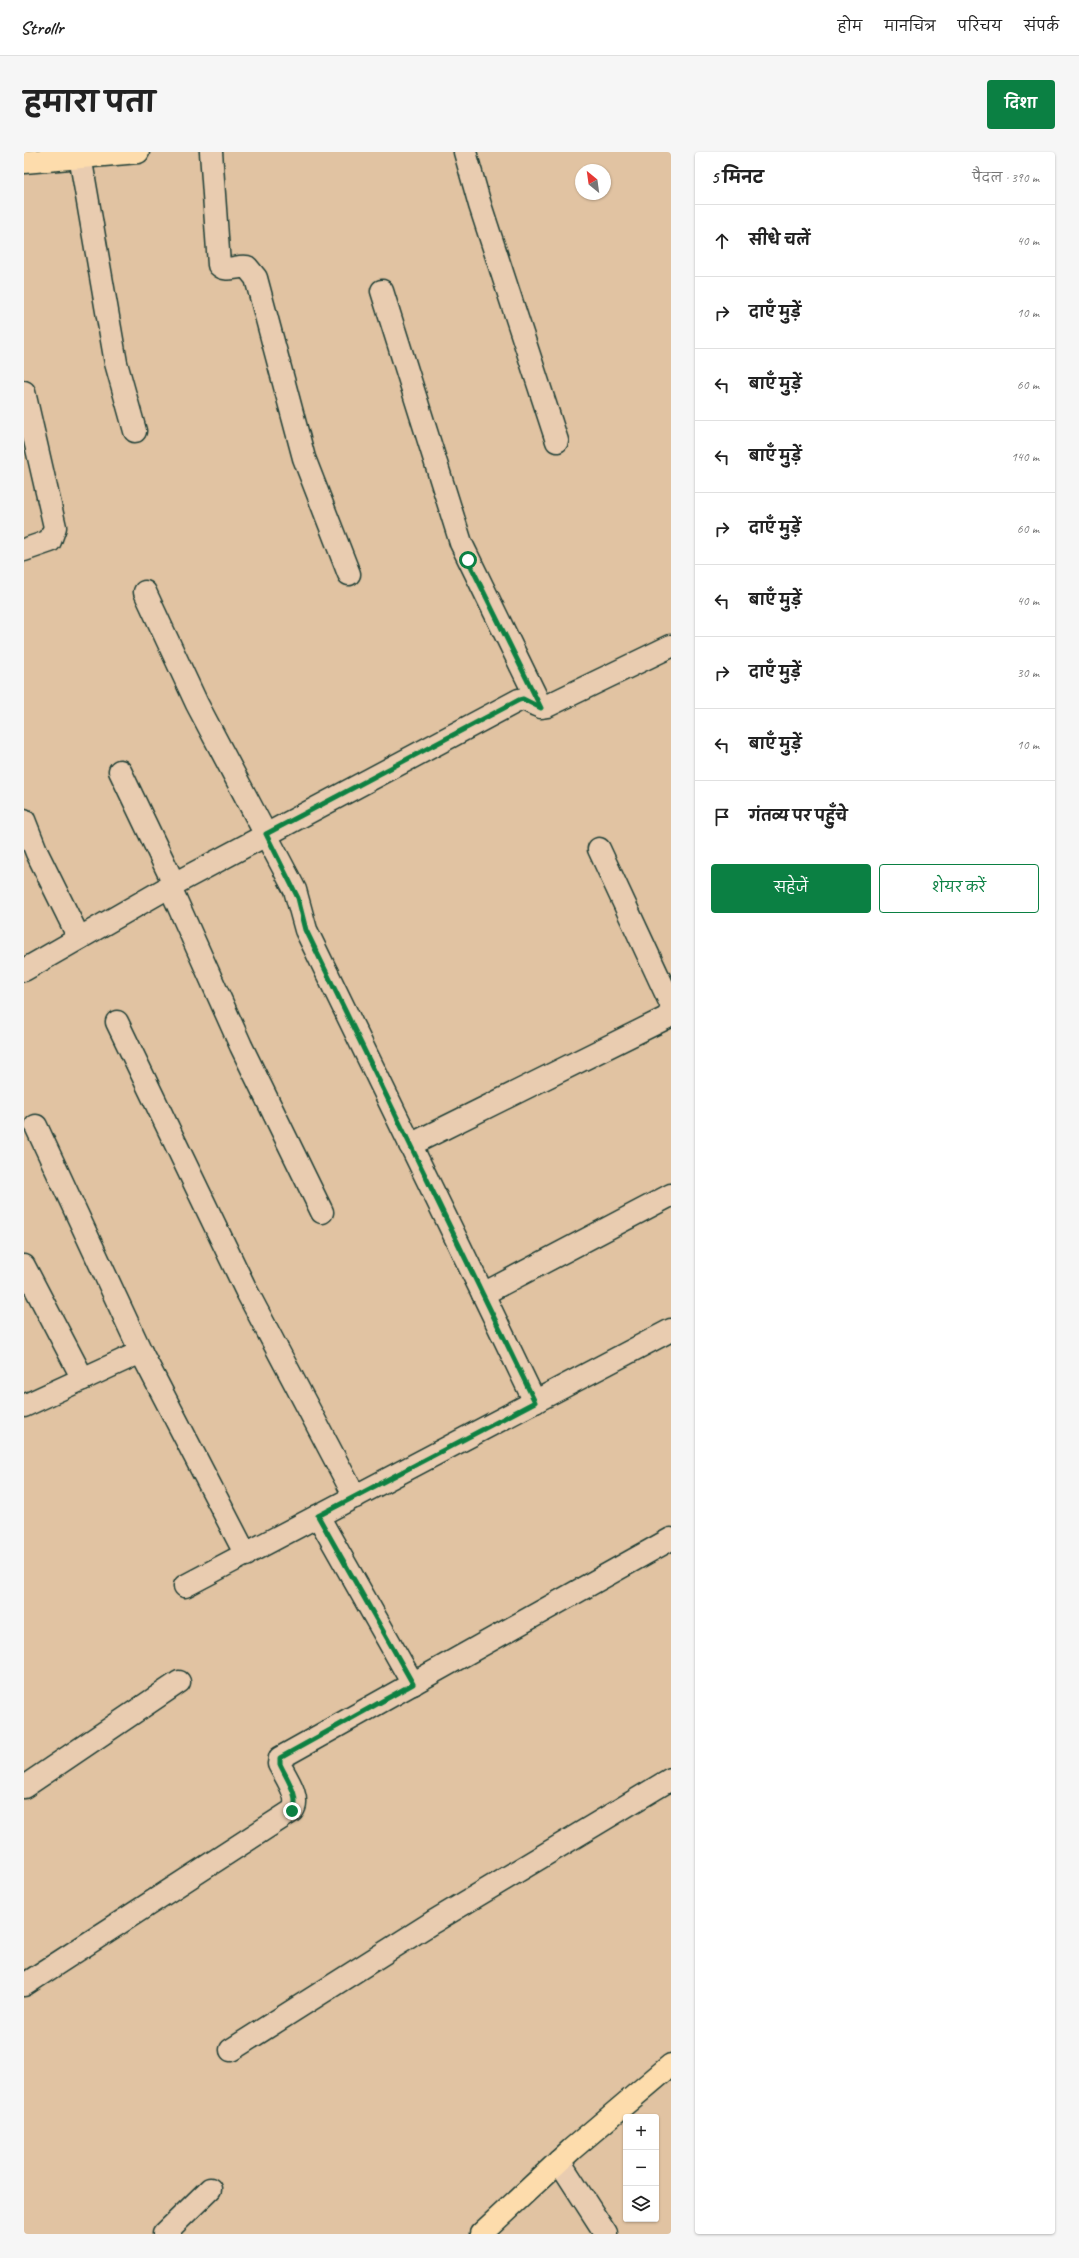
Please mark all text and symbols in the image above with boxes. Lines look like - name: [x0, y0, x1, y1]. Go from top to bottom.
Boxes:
- text: Strollr: [20, 16, 63, 40]
- text: होम: [838, 18, 862, 35]
- text: मानचित्र: [884, 18, 936, 35]
- text: परिचय: [958, 18, 1002, 35]
- text: संपर्क: [1024, 18, 1059, 35]
- button: दिशा: [987, 80, 1055, 129]
- text: हमारा पता: [24, 85, 155, 120]
- north arrow: [575, 164, 611, 200]
- text: 5 मिनट: [711, 167, 764, 188]
- text: पैदल · 390 m: [972, 170, 1039, 186]
- icon: ahead: [711, 230, 733, 252]
- text: सीधे चलें: [749, 231, 810, 250]
- text: 40 m: [1017, 233, 1039, 249]
- icon: right: [711, 302, 733, 324]
- text: दाएँ मुड़ें: [749, 303, 801, 322]
- text: 10 m: [1017, 305, 1039, 321]
- icon: left: [711, 374, 733, 396]
- text: बाएँ मुड़ें: [749, 375, 801, 394]
- text: 60 m: [1017, 377, 1039, 393]
- icon: left: [711, 446, 733, 468]
- text: बाएँ मुड़ें: [749, 447, 801, 466]
- text: 140 m: [1011, 449, 1039, 465]
- icon: right: [711, 518, 733, 540]
- text: दाएँ मुड़ें: [749, 519, 801, 538]
- text: 60 m: [1017, 521, 1039, 537]
- route start: [459, 551, 477, 569]
- icon: left: [711, 590, 733, 612]
- text: बाएँ मुड़ें: [749, 591, 801, 610]
- text: 40 m: [1017, 593, 1039, 609]
- icon: right: [711, 662, 733, 684]
- text: दाएँ मुड़ें: [749, 663, 801, 682]
- text: 30 m: [1017, 665, 1039, 681]
- icon: left: [711, 734, 733, 756]
- text: बाएँ मुड़ें: [749, 735, 801, 754]
- text: 10 m: [1017, 737, 1039, 753]
- icon: arrive: [711, 806, 733, 828]
- text: गंतव्य पर पहुँचे: [749, 807, 847, 826]
- button: सहेजें: [711, 864, 871, 913]
- button: शेयर करें: [879, 864, 1039, 913]
- route end: [283, 1802, 301, 1820]
- map controls: [623, 2114, 659, 2222]
- button: +: [623, 2114, 659, 2150]
- button: −: [623, 2150, 659, 2186]
- button: layers: [623, 2186, 659, 2222]

